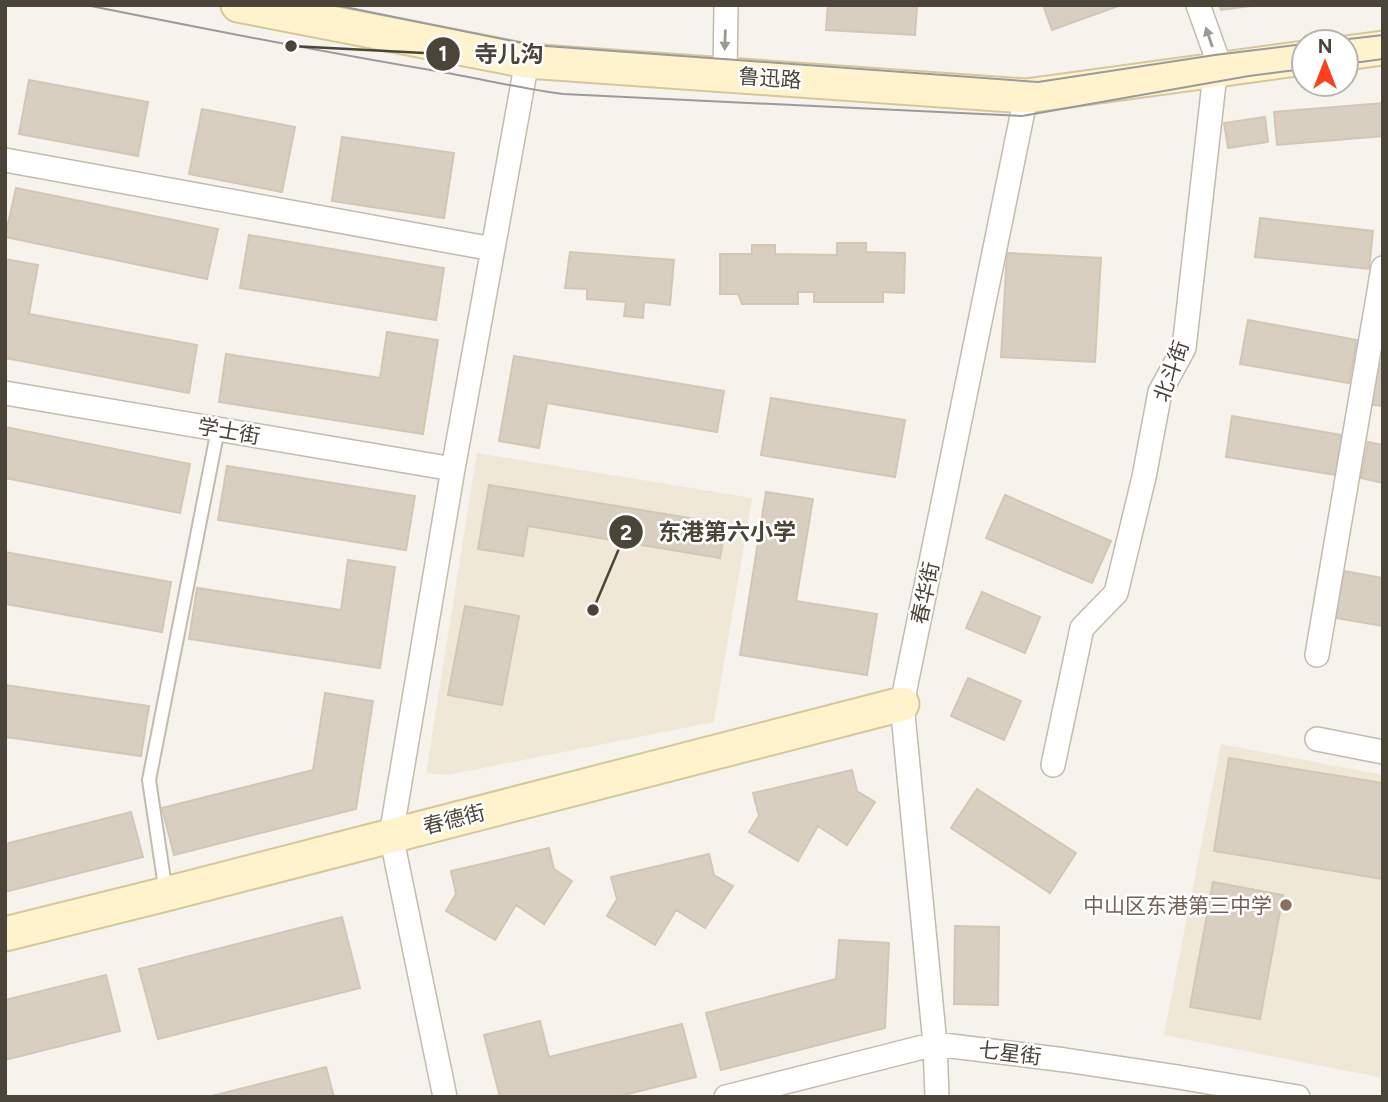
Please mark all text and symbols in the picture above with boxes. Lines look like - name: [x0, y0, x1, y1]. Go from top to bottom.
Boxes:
- one-way arrow: [1203, 27, 1214, 48]
- north arrow: [1290, 28, 1360, 98]
- one-way arrow: [719, 29, 731, 51]
- callout: 寺儿沟: [425, 32, 557, 76]
- text: N: [1318, 35, 1332, 58]
- text: 寺儿沟: [475, 40, 544, 68]
- text: 1: [439, 41, 447, 66]
- street label: 鲁迅路: [738, 63, 802, 93]
- street label: 北斗街: [1148, 337, 1194, 405]
- street label: 学士街: [196, 413, 262, 449]
- callout: 东港第六小学: [609, 510, 810, 554]
- text: 东港第六小学: [658, 518, 796, 546]
- text: 2: [620, 520, 632, 545]
- street label: 春华街: [906, 560, 944, 626]
- street label: 春德街: [420, 799, 488, 839]
- place label: 中山区东港第三中学: [1083, 893, 1272, 918]
- marker: 中山区东港第三中学: [1278, 897, 1294, 913]
- street label: 七星街: [977, 1037, 1043, 1069]

